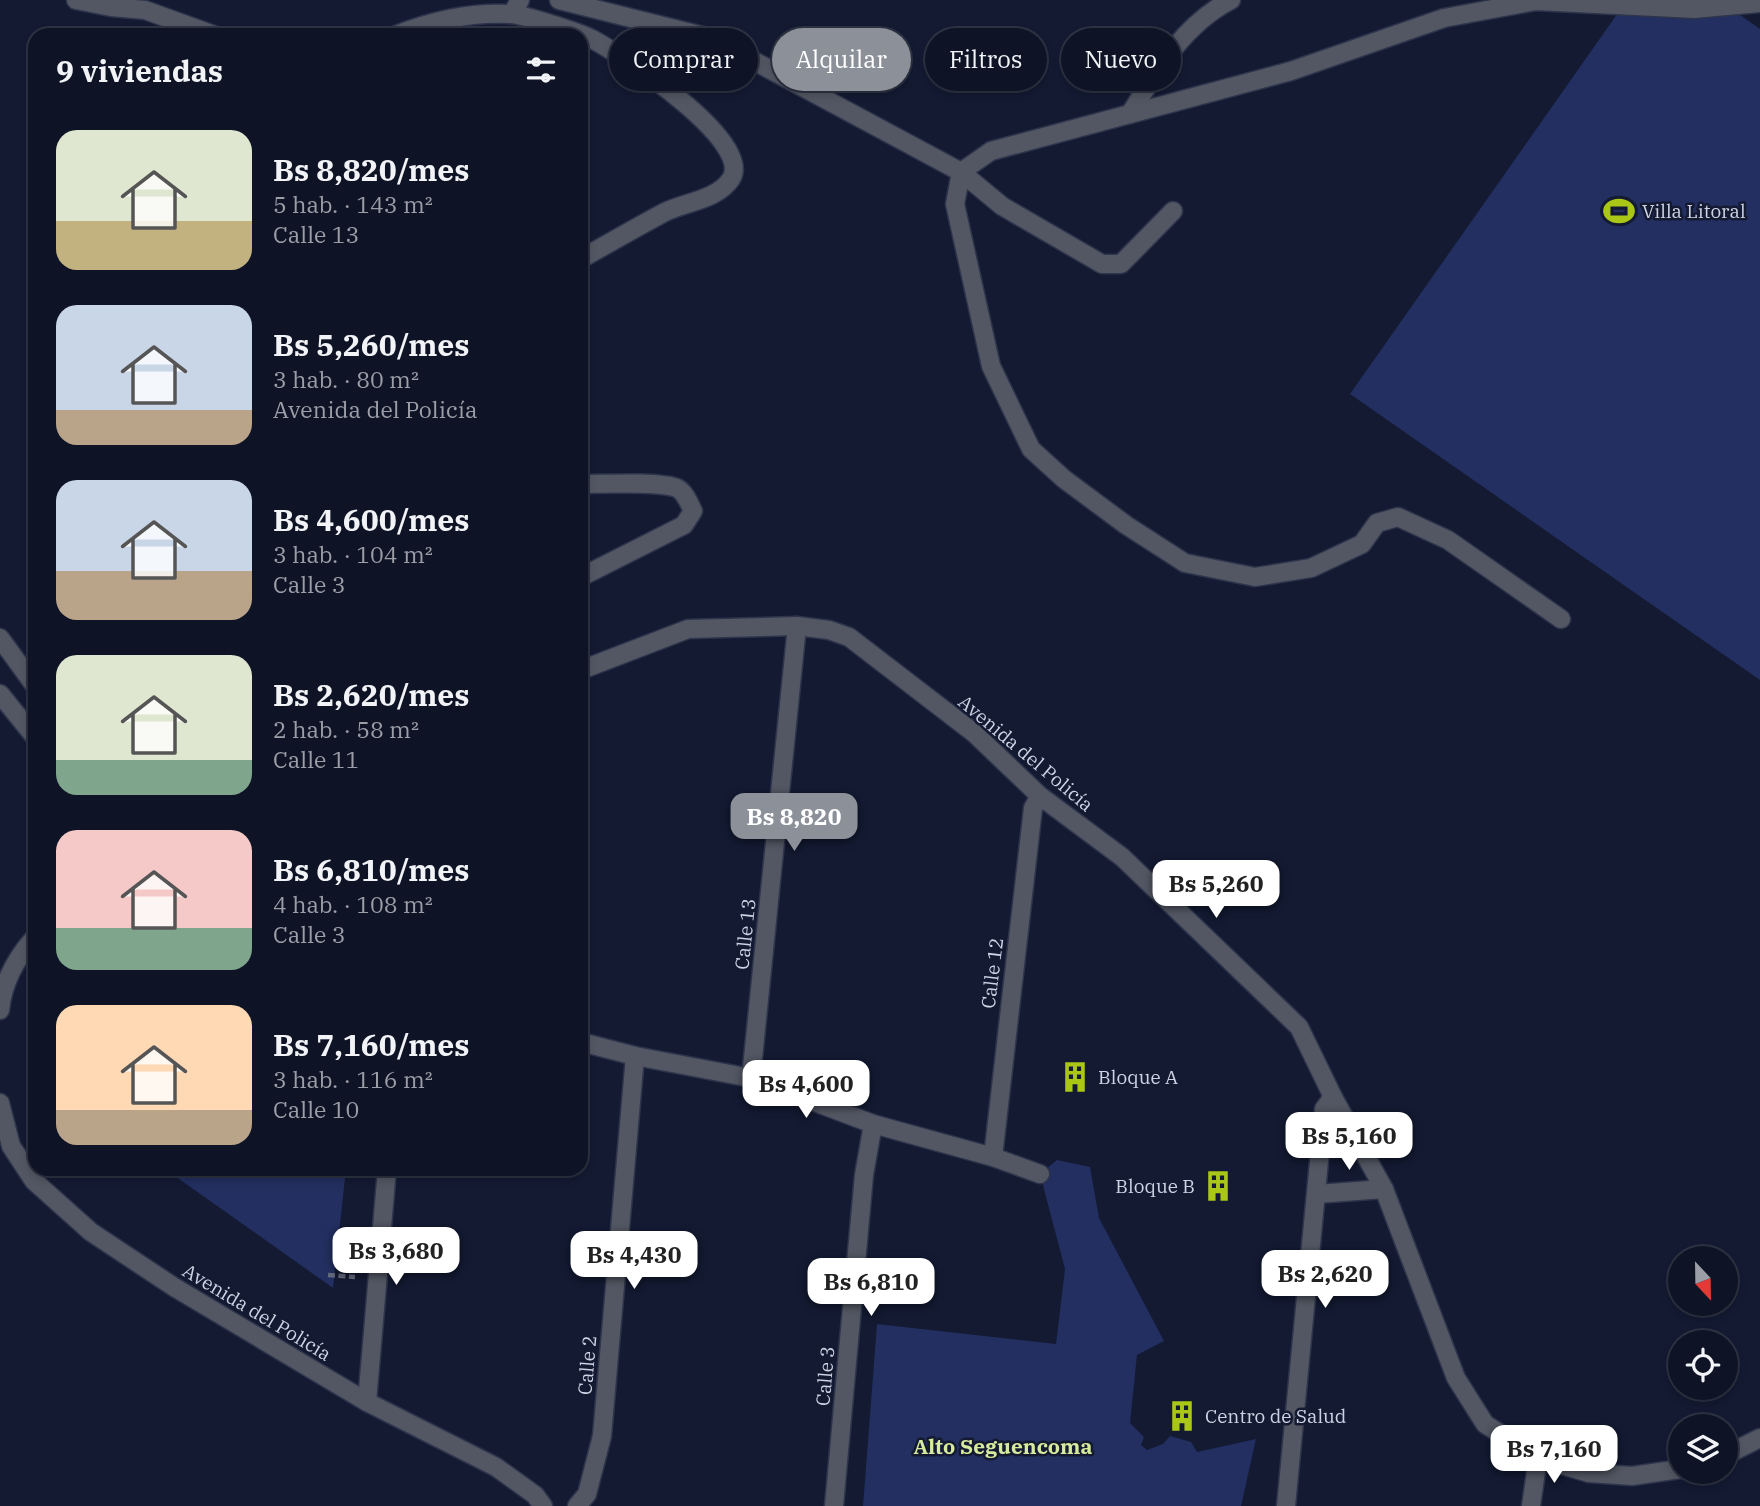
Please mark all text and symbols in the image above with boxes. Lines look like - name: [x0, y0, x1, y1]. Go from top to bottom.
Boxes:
- chip: Comprar: [609, 28, 758, 91]
- chip: Alquilar: [772, 28, 911, 91]
- chip: Filtros: [925, 28, 1047, 91]
- chip: Nuevo: [1061, 28, 1181, 91]
- text: 9 viviendas: [56, 51, 223, 90]
- icon: filters: [522, 51, 560, 89]
- text: Bs 8,820/mes: [273, 150, 470, 189]
- icon: home: [112, 158, 196, 242]
- text: 5 hab. · 143 m²: [273, 189, 433, 219]
- sports icon: Villa Litoral: [1602, 194, 1636, 228]
- place label: Villa Litoral: [1642, 199, 1746, 223]
- text: Calle 13: [273, 219, 359, 249]
- text: Bs 5,260/mes: [273, 325, 470, 364]
- icon: home: [112, 333, 196, 417]
- text: 3 hab. · 80 m²: [273, 364, 419, 394]
- text: Avenida del Policía: [273, 394, 478, 424]
- text: Bs 4,600/mes: [273, 500, 470, 539]
- icon: home: [112, 508, 196, 592]
- text: 3 hab. · 104 m²: [273, 539, 433, 569]
- text: Calle 3: [273, 569, 346, 599]
- text: Bs 2,620/mes: [273, 675, 470, 714]
- icon: home: [112, 683, 196, 767]
- street label: Avenida del Policía: [954, 689, 1098, 817]
- text: 2 hab. · 58 m²: [273, 714, 419, 744]
- text: Calle 11: [273, 744, 359, 774]
- pin: Bs 8,820: [722, 794, 866, 853]
- text: Bs 8,820: [747, 801, 841, 831]
- text: Bs 6,810/mes: [273, 850, 470, 889]
- icon: home: [112, 858, 196, 942]
- pin: Bs 5,260: [1144, 860, 1288, 920]
- text: Bs 5,260: [1169, 868, 1263, 898]
- text: 4 hab. · 108 m²: [273, 889, 433, 919]
- street label: Calle 13: [729, 897, 761, 971]
- text: Calle 3: [273, 919, 346, 949]
- street label: Calle 12: [976, 936, 1008, 1010]
- text: Bs 7,160/mes: [273, 1025, 470, 1064]
- icon: home: [112, 1033, 196, 1117]
- pin: Bs 4,600: [734, 1060, 878, 1120]
- building icon: Bloque A: [1058, 1060, 1092, 1094]
- text: 3 hab. · 116 m²: [273, 1064, 433, 1094]
- place label: Bloque A: [1098, 1065, 1178, 1089]
- text: Bs 4,600: [759, 1068, 853, 1098]
- text: Calle 10: [273, 1094, 359, 1124]
- pin: Bs 5,160: [1277, 1112, 1421, 1172]
- text: Bs 5,160: [1302, 1120, 1396, 1150]
- building icon: Bloque B: [1201, 1169, 1235, 1203]
- place label: Bloque B: [1115, 1174, 1195, 1198]
- pin: Bs 3,680: [324, 1228, 468, 1287]
- pin: Bs 4,430: [562, 1232, 706, 1291]
- text: Bs 3,680: [349, 1235, 443, 1265]
- text: Bs 4,430: [587, 1239, 681, 1269]
- north arrow: [1668, 1246, 1738, 1316]
- map controls: [1668, 1246, 1738, 1484]
- pin: Bs 2,620: [1253, 1250, 1397, 1310]
- street label: Avenida del Policía: [178, 1258, 336, 1366]
- pin: Bs 6,810: [799, 1258, 943, 1318]
- text: Bs 2,620: [1278, 1258, 1372, 1288]
- text: Bs 6,810: [824, 1266, 918, 1296]
- button: locate: [1668, 1330, 1738, 1400]
- street label: Calle 2: [572, 1334, 602, 1396]
- street label: Calle 3: [810, 1345, 840, 1407]
- building icon: Centro de Salud: [1165, 1399, 1199, 1433]
- place label: Centro de Salud: [1205, 1404, 1346, 1428]
- button: layers: [1668, 1414, 1738, 1484]
- pin: Bs 7,160: [1482, 1426, 1626, 1485]
- district label: Alto Seguencoma: [914, 1432, 1092, 1460]
- text: Bs 7,160: [1507, 1433, 1601, 1463]

